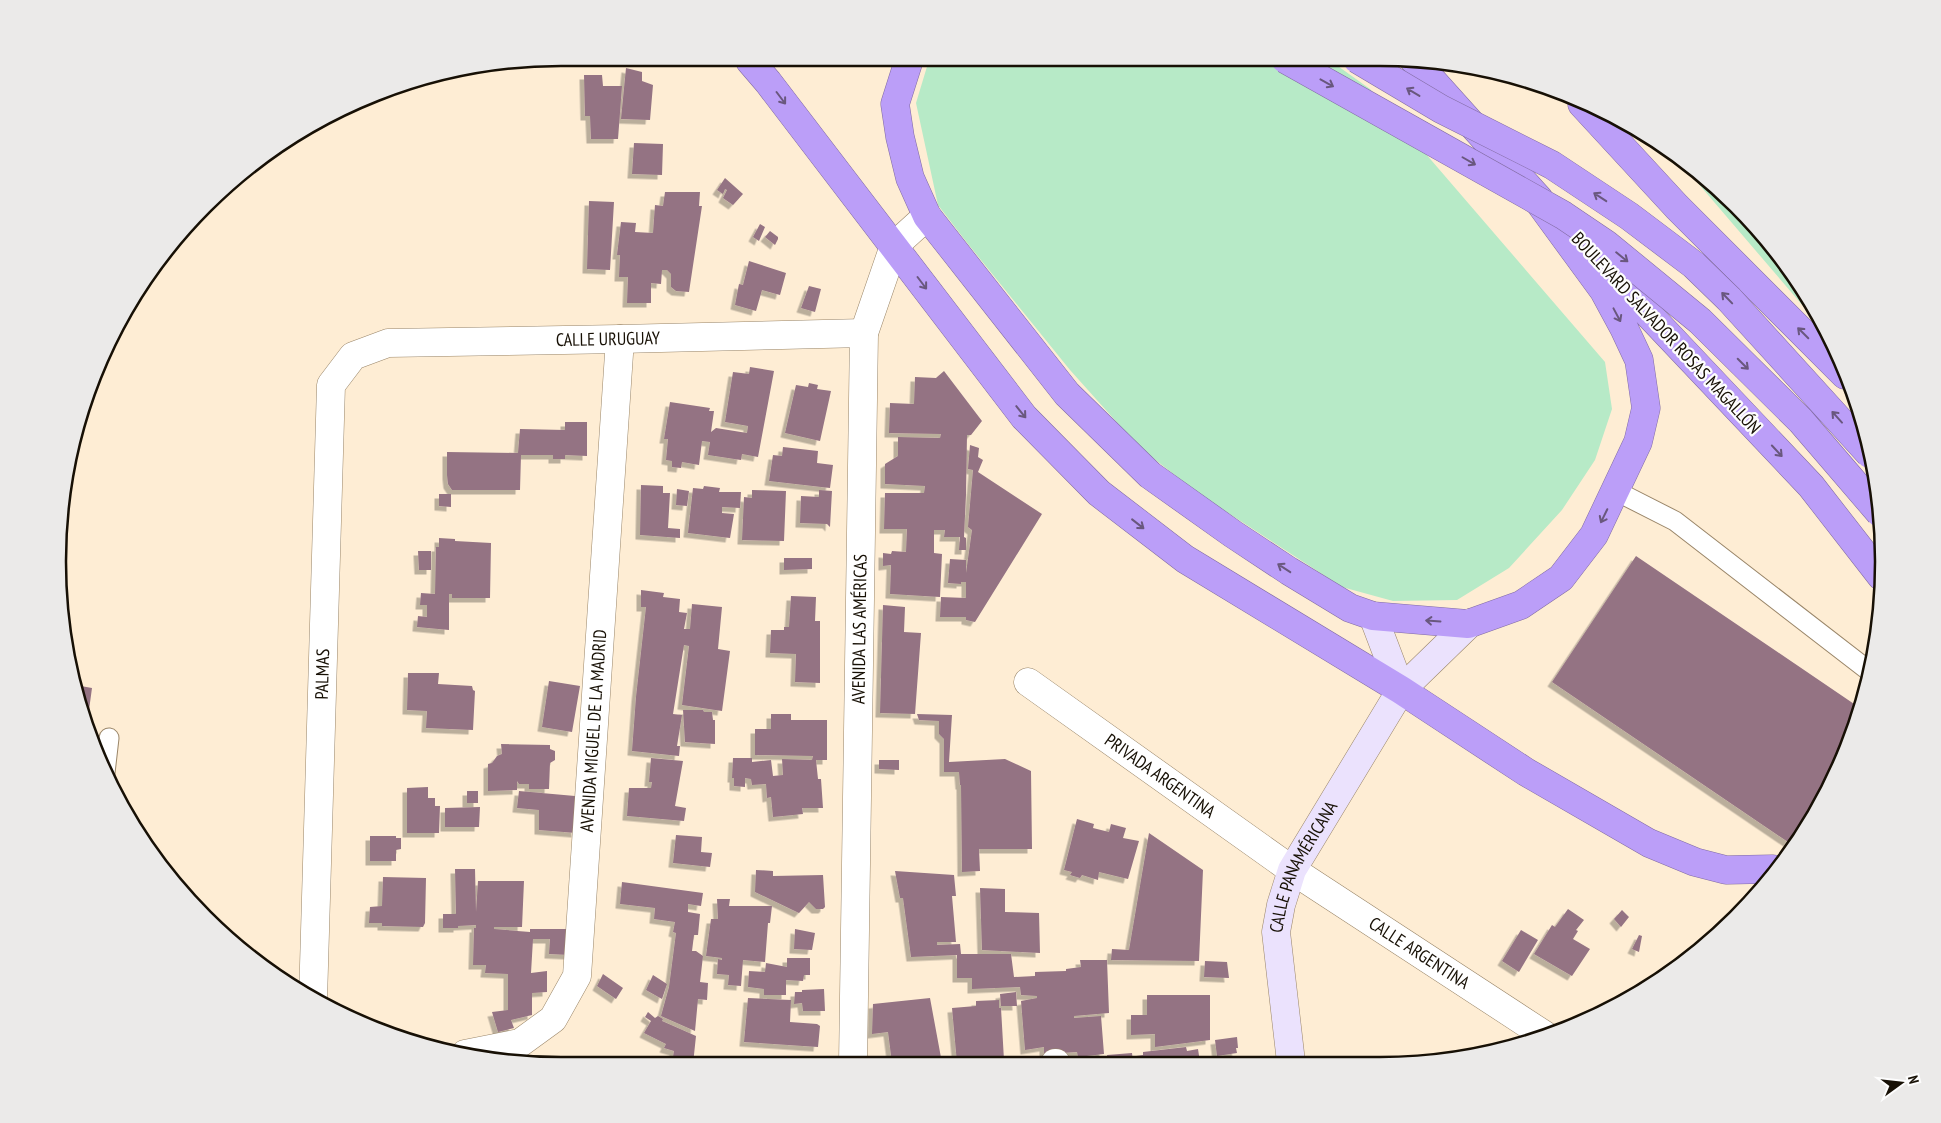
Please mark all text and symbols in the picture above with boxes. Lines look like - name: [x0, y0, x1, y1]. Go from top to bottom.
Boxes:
- one-way arrow: [1320, 78, 1334, 88]
- one-way arrow: [1406, 87, 1420, 97]
- one-way arrow: [776, 91, 786, 105]
- one-way arrow: [1462, 157, 1476, 167]
- one-way arrow: [1594, 192, 1608, 202]
- street label: BOULEVARD SALVADOR ROSAS MAGALLÓN: [1567, 227, 1766, 438]
- one-way arrow: [1615, 252, 1628, 263]
- one-way arrow: [917, 276, 928, 289]
- one-way arrow: [1721, 292, 1733, 304]
- one-way arrow: [1613, 307, 1622, 322]
- street label: CALLE URUGUAY: [556, 326, 661, 351]
- one-way arrow: [1797, 327, 1809, 339]
- one-way arrow: [1737, 358, 1749, 370]
- one-way arrow: [1016, 405, 1026, 419]
- one-way arrow: [1832, 411, 1843, 424]
- one-way arrow: [1771, 445, 1783, 457]
- one-way arrow: [1598, 508, 1608, 523]
- one-way arrow: [1132, 518, 1145, 529]
- street label: AVENIDA LAS AMÉRICAS: [846, 553, 872, 704]
- one-way arrow: [1277, 562, 1291, 572]
- one-way arrow: [1426, 616, 1442, 626]
- street label: AVENIDA MIGUEL DE LA MADRID: [575, 629, 611, 833]
- street label: PALMAS: [310, 648, 334, 700]
- street label: PRIVADA ARGENTINA: [1100, 728, 1221, 823]
- street label: CALLE PANAMÉRICANA: [1264, 796, 1342, 935]
- street label: CALLE ARGENTINA: [1365, 911, 1475, 994]
- north arrow: [1876, 1058, 1926, 1108]
- text: N: [1904, 1074, 1923, 1086]

